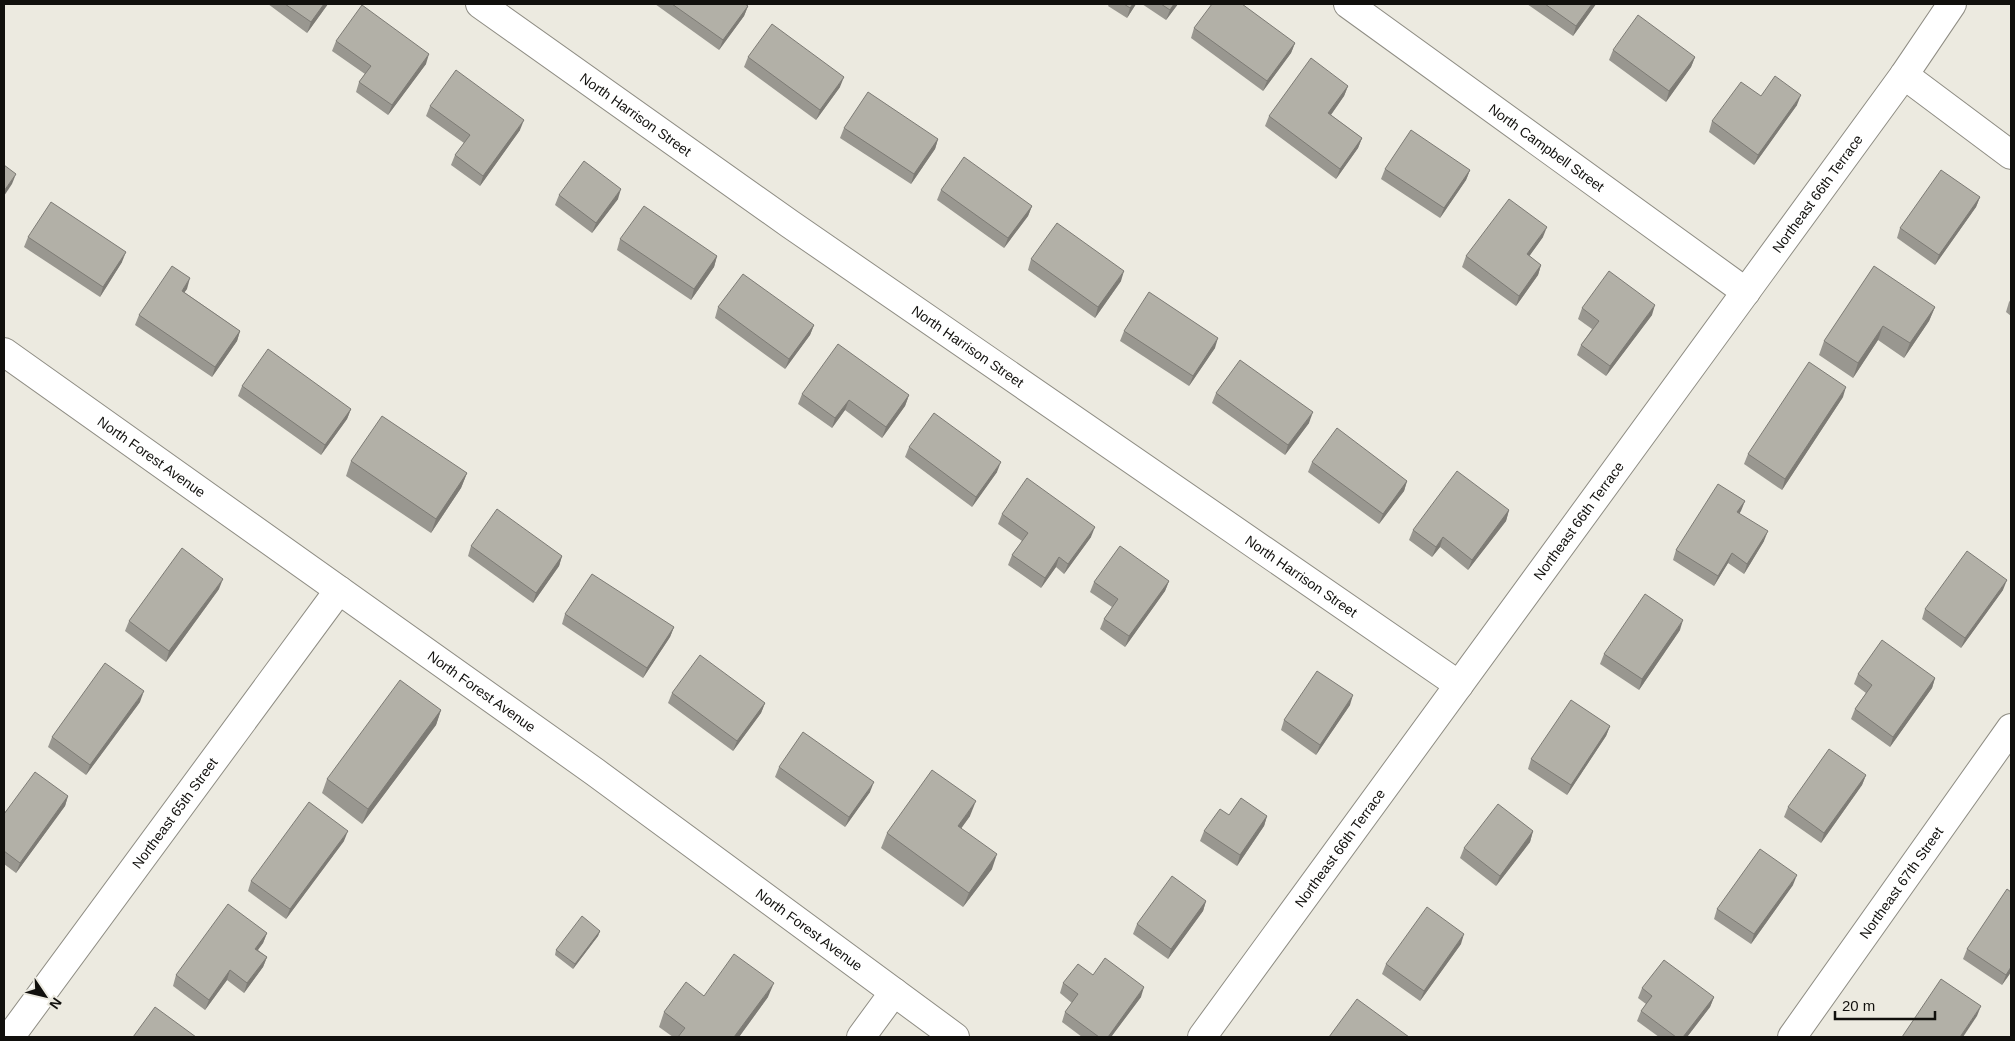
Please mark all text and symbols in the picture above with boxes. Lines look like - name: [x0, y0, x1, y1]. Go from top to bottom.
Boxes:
- street label: North Harrison Street: [577, 70, 694, 159]
- street label: North Campbell Street: [1486, 100, 1607, 195]
- street label: Northeast 66th Terrace: [1769, 131, 1866, 256]
- street label: North Harrison Street: [909, 302, 1027, 391]
- street label: North Forest Avenue: [95, 413, 209, 501]
- street label: Northeast 66th Terrace: [1530, 458, 1627, 583]
- street label: North Harrison Street: [1242, 532, 1360, 621]
- street label: North Forest Avenue: [425, 648, 539, 735]
- street label: Northeast 65th Street: [129, 755, 221, 871]
- street label: Northeast 66th Terrace: [1292, 786, 1388, 910]
- street label: Northeast 67th Street: [1856, 824, 1946, 942]
- street label: North Forest Avenue: [753, 885, 866, 974]
- north arrow: [20, 971, 70, 1021]
- scale bar: [1835, 988, 1935, 1020]
- text: N: [46, 995, 65, 1012]
- text: 20 m: [1842, 997, 1875, 1014]

